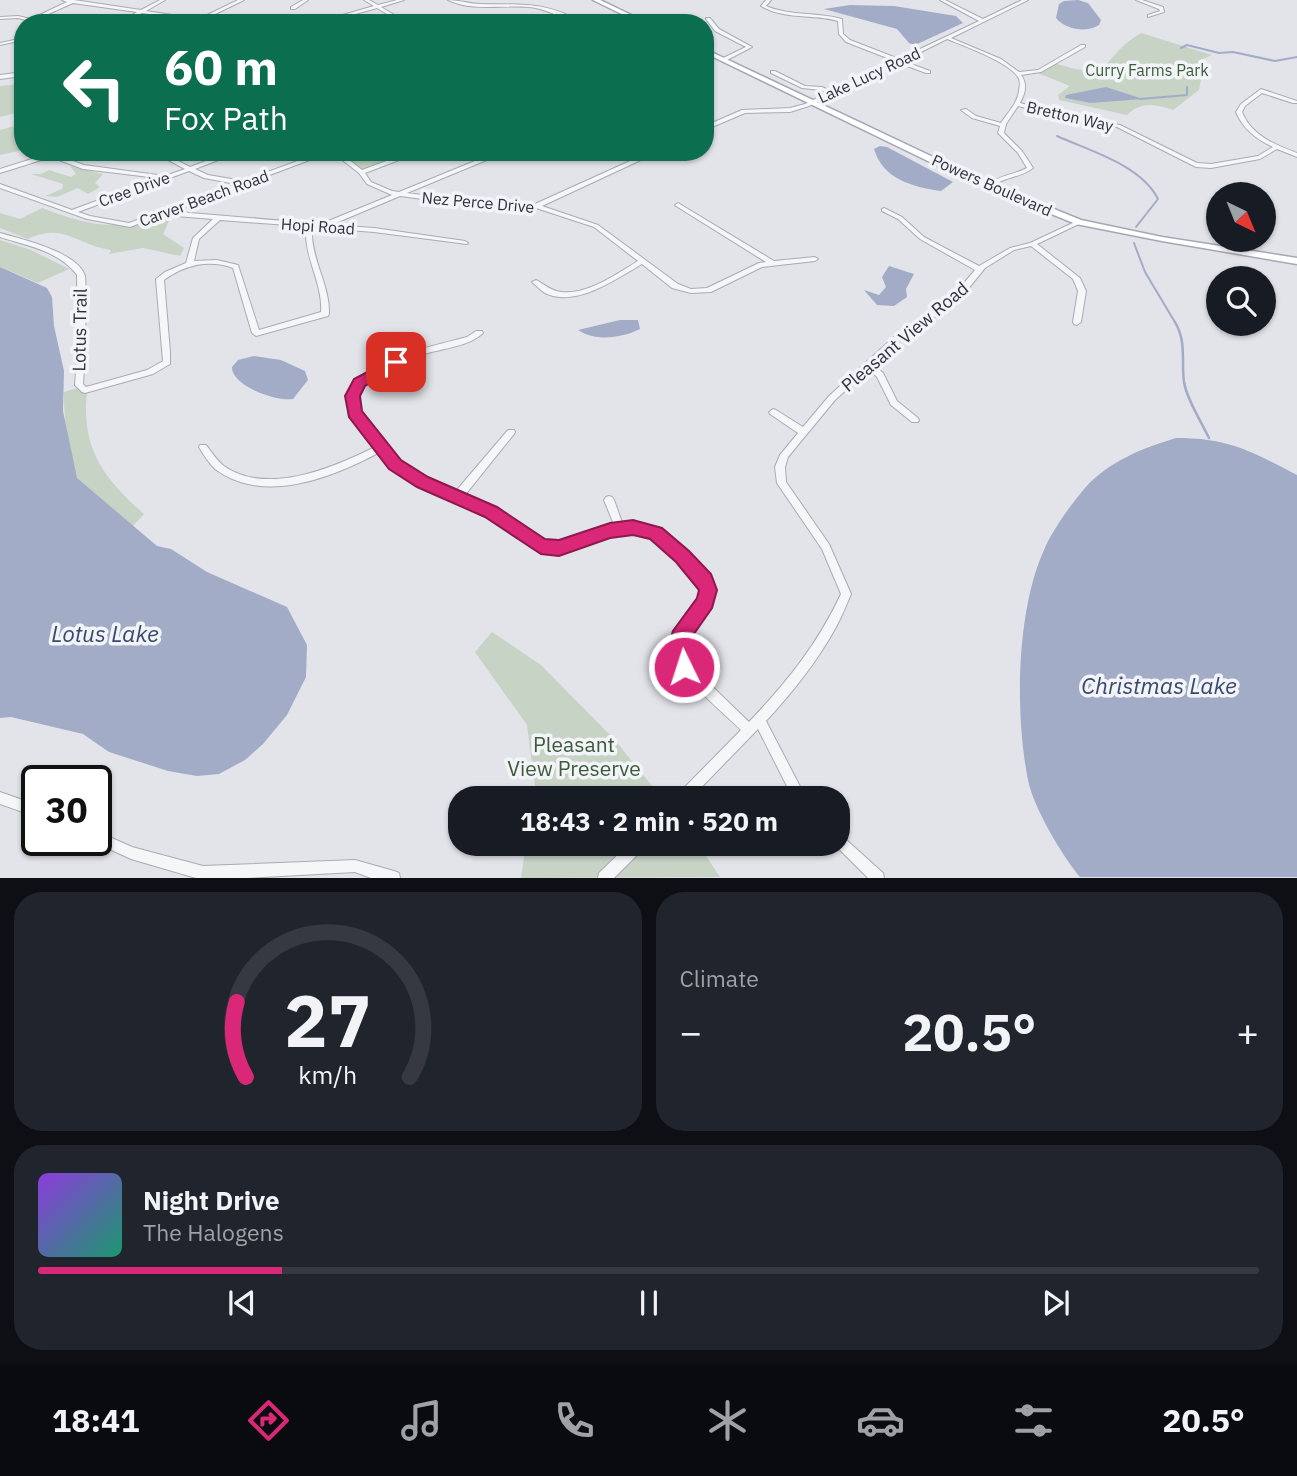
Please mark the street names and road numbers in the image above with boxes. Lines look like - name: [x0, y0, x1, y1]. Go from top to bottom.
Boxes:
- street label: Lake Lucy Road: [815, 43, 923, 107]
- street label: Bretton Way: [1025, 96, 1115, 136]
- street label: Powers Boulevard: [929, 150, 1055, 220]
- street label: Carver Beach Road: [137, 165, 271, 231]
- street label: Cree Drive: [96, 167, 172, 211]
- street label: Nez Perce Drive: [421, 187, 535, 217]
- street label: Hopi Road: [280, 213, 356, 239]
- street label: Pleasant View Road: [836, 277, 973, 397]
- street label: Lotus Trail: [67, 288, 92, 372]

